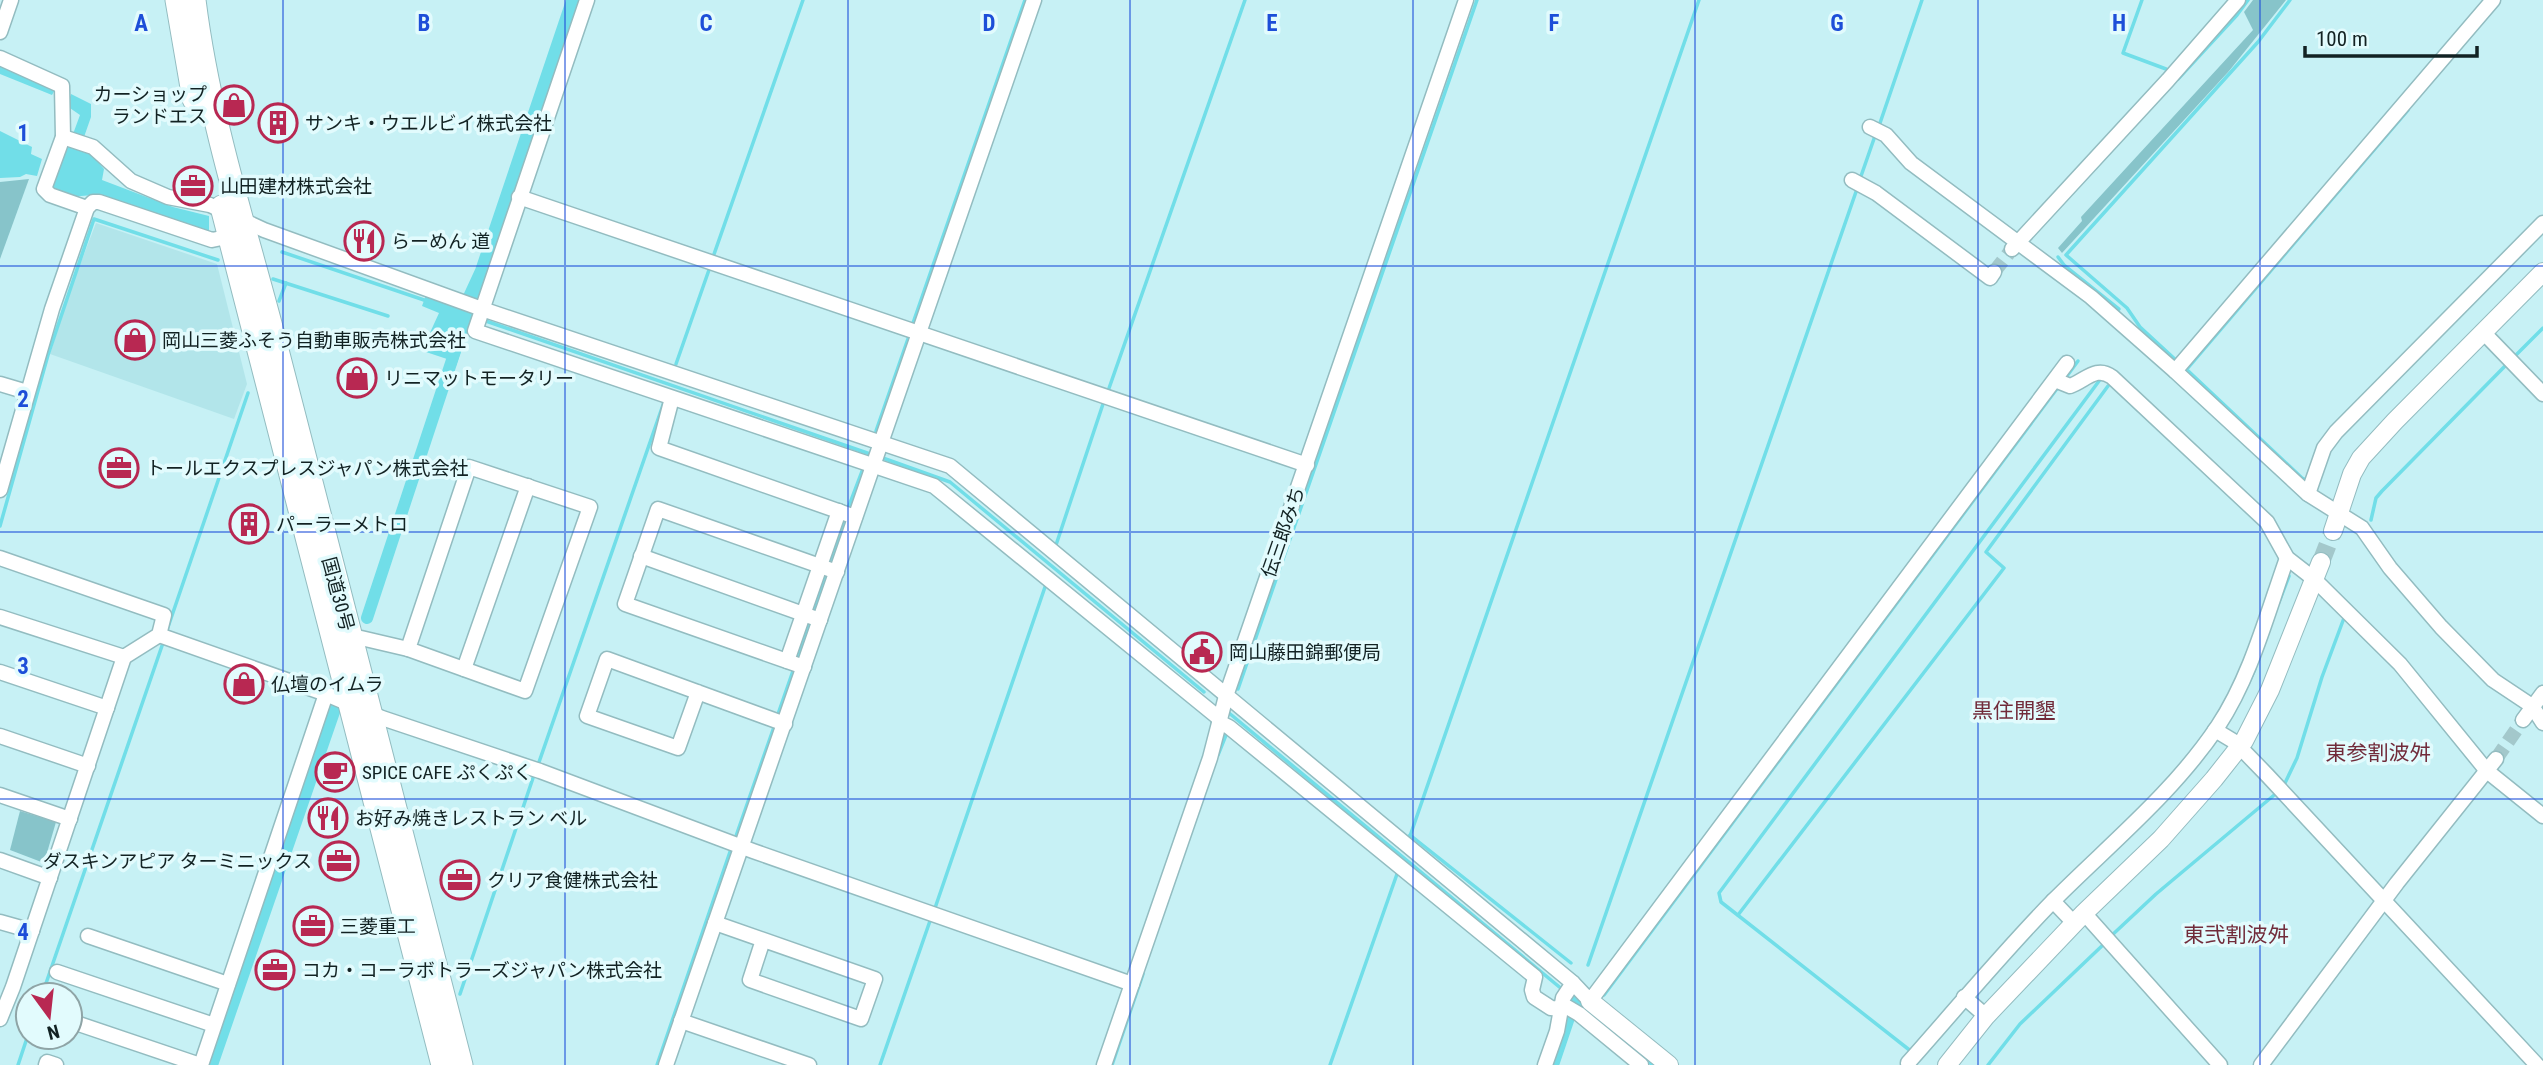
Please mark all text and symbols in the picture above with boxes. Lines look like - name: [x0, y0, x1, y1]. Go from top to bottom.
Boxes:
- text: A: [134, 10, 148, 37]
- text: B: [418, 10, 430, 37]
- text: C: [699, 10, 713, 37]
- text: D: [983, 10, 996, 37]
- text: E: [1266, 10, 1278, 37]
- text: F: [1549, 10, 1560, 37]
- text: G: [1830, 10, 1844, 37]
- text: H: [2112, 10, 2126, 37]
- scale bar: [2305, 14, 2476, 58]
- text: 100 m: [2316, 27, 2368, 51]
- place label: カーショップ ランドエス: [93, 83, 207, 128]
- shop icon: カーショップ ランドエス: [213, 84, 255, 126]
- building icon: サンキ・ウエルビイ株式会社: [257, 102, 299, 144]
- place label: サンキ・ウエルビイ株式会社: [305, 112, 552, 135]
- text: 1: [17, 120, 29, 147]
- office icon: 山田建材株式会社: [172, 165, 214, 207]
- place label: 山田建材株式会社: [220, 175, 372, 198]
- restaurant icon: らーめん 道: [343, 220, 385, 262]
- place label: らーめん 道: [391, 230, 490, 253]
- shop icon: 岡山三菱ふそう自動車販売株式会社: [114, 319, 156, 361]
- place label: 岡山三菱ふそう自動車販売株式会社: [162, 329, 466, 352]
- shop icon: リニマットモータリー: [336, 357, 378, 399]
- place label: リニマットモータリー: [384, 367, 574, 390]
- text: 2: [17, 386, 29, 413]
- office icon: トールエクスプレスジャパン株式会社: [98, 447, 140, 489]
- place label: トールエクスプレスジャパン株式会社: [146, 457, 468, 480]
- street label: 伝三郎みち: [1257, 483, 1309, 581]
- building icon: パーラーメトロ: [228, 503, 270, 545]
- place label: パーラーメトロ: [276, 513, 408, 536]
- street label: 国道30号: [317, 554, 359, 634]
- public building icon: 岡山藤田錦郵便局: [1181, 631, 1223, 673]
- place label: 岡山藤田錦郵便局: [1229, 641, 1381, 664]
- text: 3: [17, 653, 29, 680]
- shop icon: 仏壇のイムラ: [223, 663, 265, 705]
- place label: 仏壇のイムラ: [271, 673, 384, 696]
- district label: 黒住開墾: [1972, 699, 2056, 723]
- district label: 東参割波舛: [2326, 741, 2431, 765]
- cafe icon: SPICE CAFE ぷくぷく: [314, 751, 356, 793]
- place label: SPICE CAFE ぷくぷく: [362, 761, 532, 784]
- restaurant icon: お好み焼きレストラン ベル: [307, 797, 349, 839]
- place label: お好み焼きレストラン ベル: [355, 807, 587, 830]
- office icon: ダスキンアピア ターミニックス: [318, 840, 360, 882]
- place label: ダスキンアピア ターミニックス: [43, 850, 312, 873]
- office icon: クリア食健株式会社: [439, 859, 481, 901]
- place label: クリア食健株式会社: [487, 869, 658, 892]
- office icon: 三菱重工: [292, 905, 334, 947]
- place label: 三菱重工: [340, 915, 416, 938]
- text: 4: [17, 919, 29, 946]
- district label: 東弐割波舛: [2184, 923, 2289, 947]
- office icon: コカ・コーラボトラーズジャパン株式会社: [254, 949, 296, 991]
- place label: コカ・コーラボトラーズジャパン株式会社: [302, 959, 662, 982]
- north arrow: [14, 981, 84, 1051]
- text: N: [45, 1019, 62, 1045]

